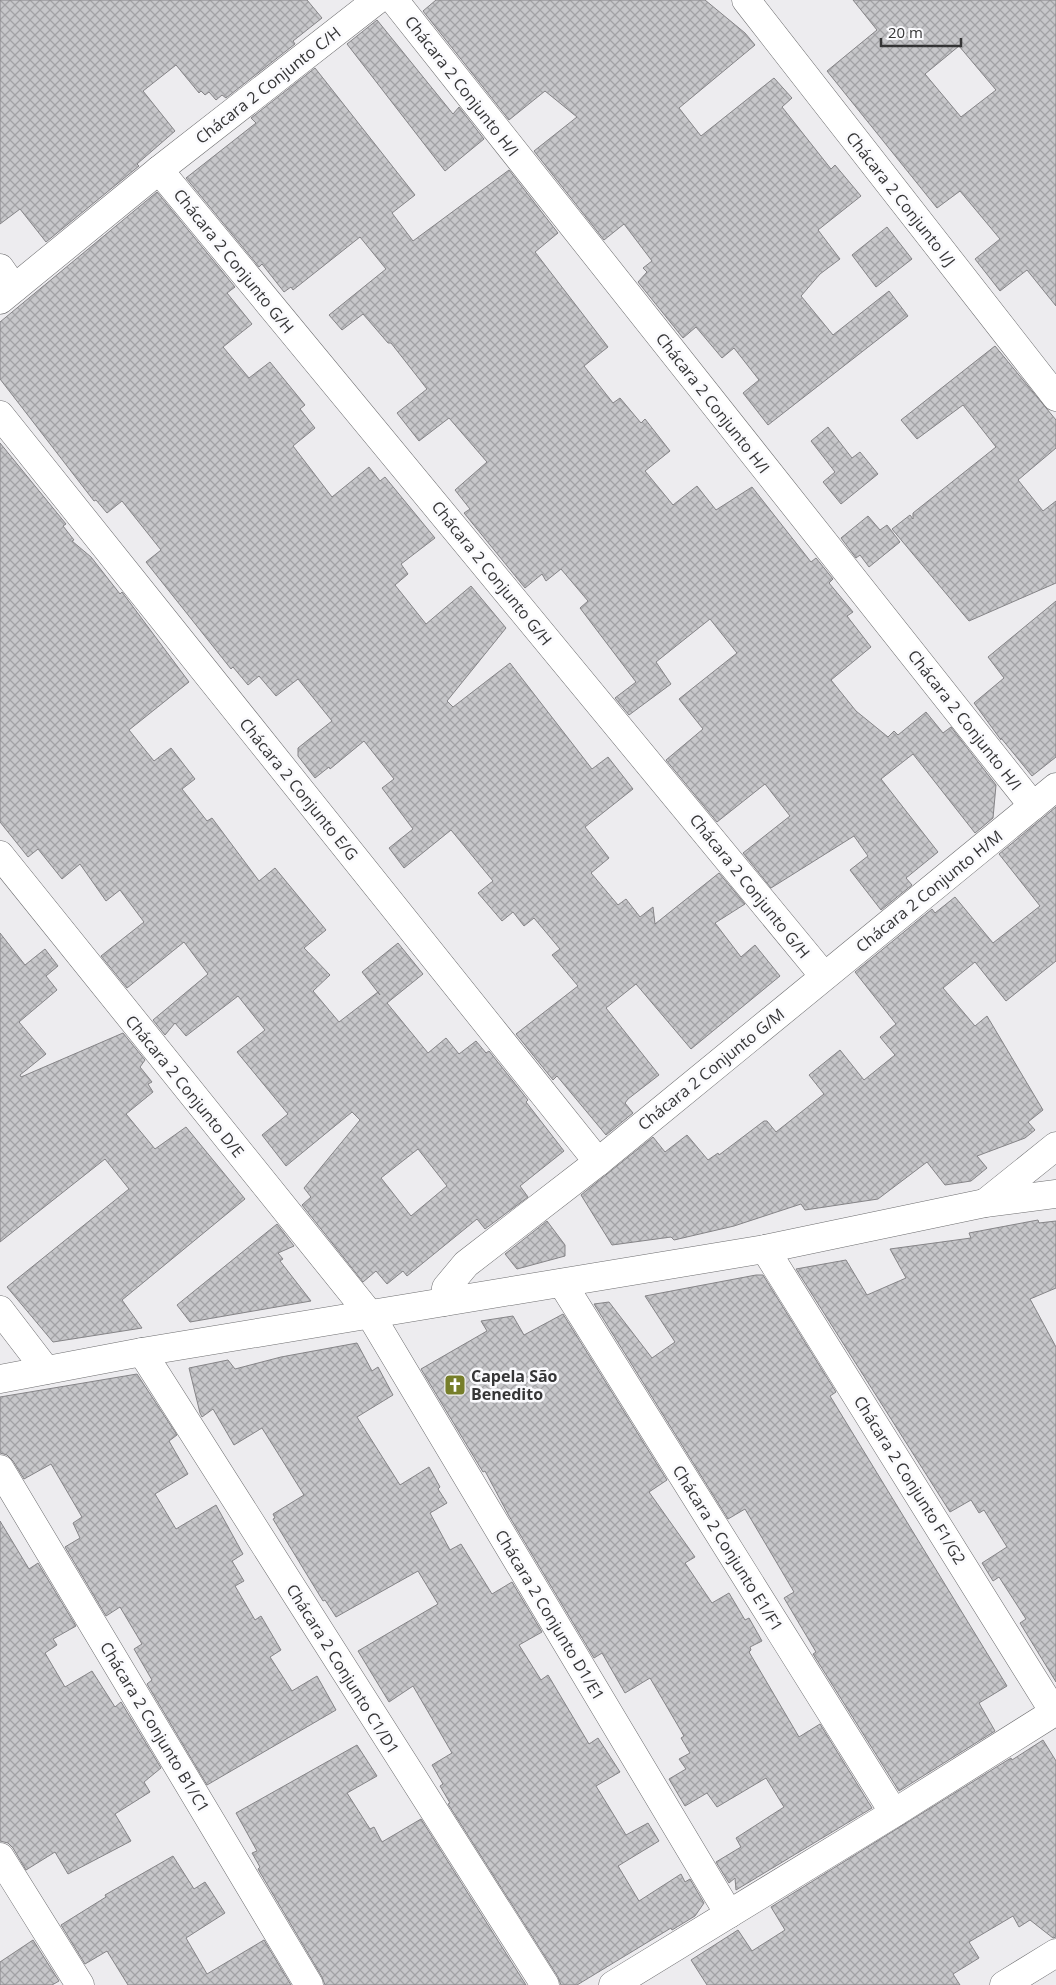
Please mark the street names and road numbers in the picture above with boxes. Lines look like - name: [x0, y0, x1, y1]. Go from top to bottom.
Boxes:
- street label: Chácara 2 Conjunto H/I: [400, 11, 524, 161]
- street label: Chácara 2 Conjunto C/H: [191, 21, 345, 149]
- street label: Chácara 2 Conjunto I/J: [841, 127, 961, 271]
- street label: Chácara 2 Conjunto G/H: [169, 184, 299, 338]
- street label: Chácara 2 Conjunto H/I: [651, 328, 775, 478]
- street label: Chácara 2 Conjunto G/H: [427, 496, 557, 650]
- street label: Chácara 2 Conjunto H/I: [903, 645, 1027, 795]
- street label: Chácara 2 Conjunto E/G: [235, 713, 363, 865]
- street label: Chácara 2 Conjunto G/H: [685, 809, 815, 963]
- street label: Chácara 2 Conjunto H/M: [851, 825, 1007, 957]
- street label: Chácara 2 Conjunto G/M: [633, 1003, 789, 1135]
- street label: Chácara 2 Conjunto D/E: [121, 1010, 249, 1162]
- street label: Chácara 2 Conjunto F1/G2: [849, 1392, 971, 1568]
- street label: Chácara 2 Conjunto E1/F1: [668, 1461, 788, 1635]
- street label: Chácara 2 Conjunto D1/E1: [490, 1526, 610, 1704]
- street label: Chácara 2 Conjunto C1/D1: [282, 1580, 404, 1758]
- street label: Chácara 2 Conjunto B1/C1: [95, 1638, 215, 1816]

